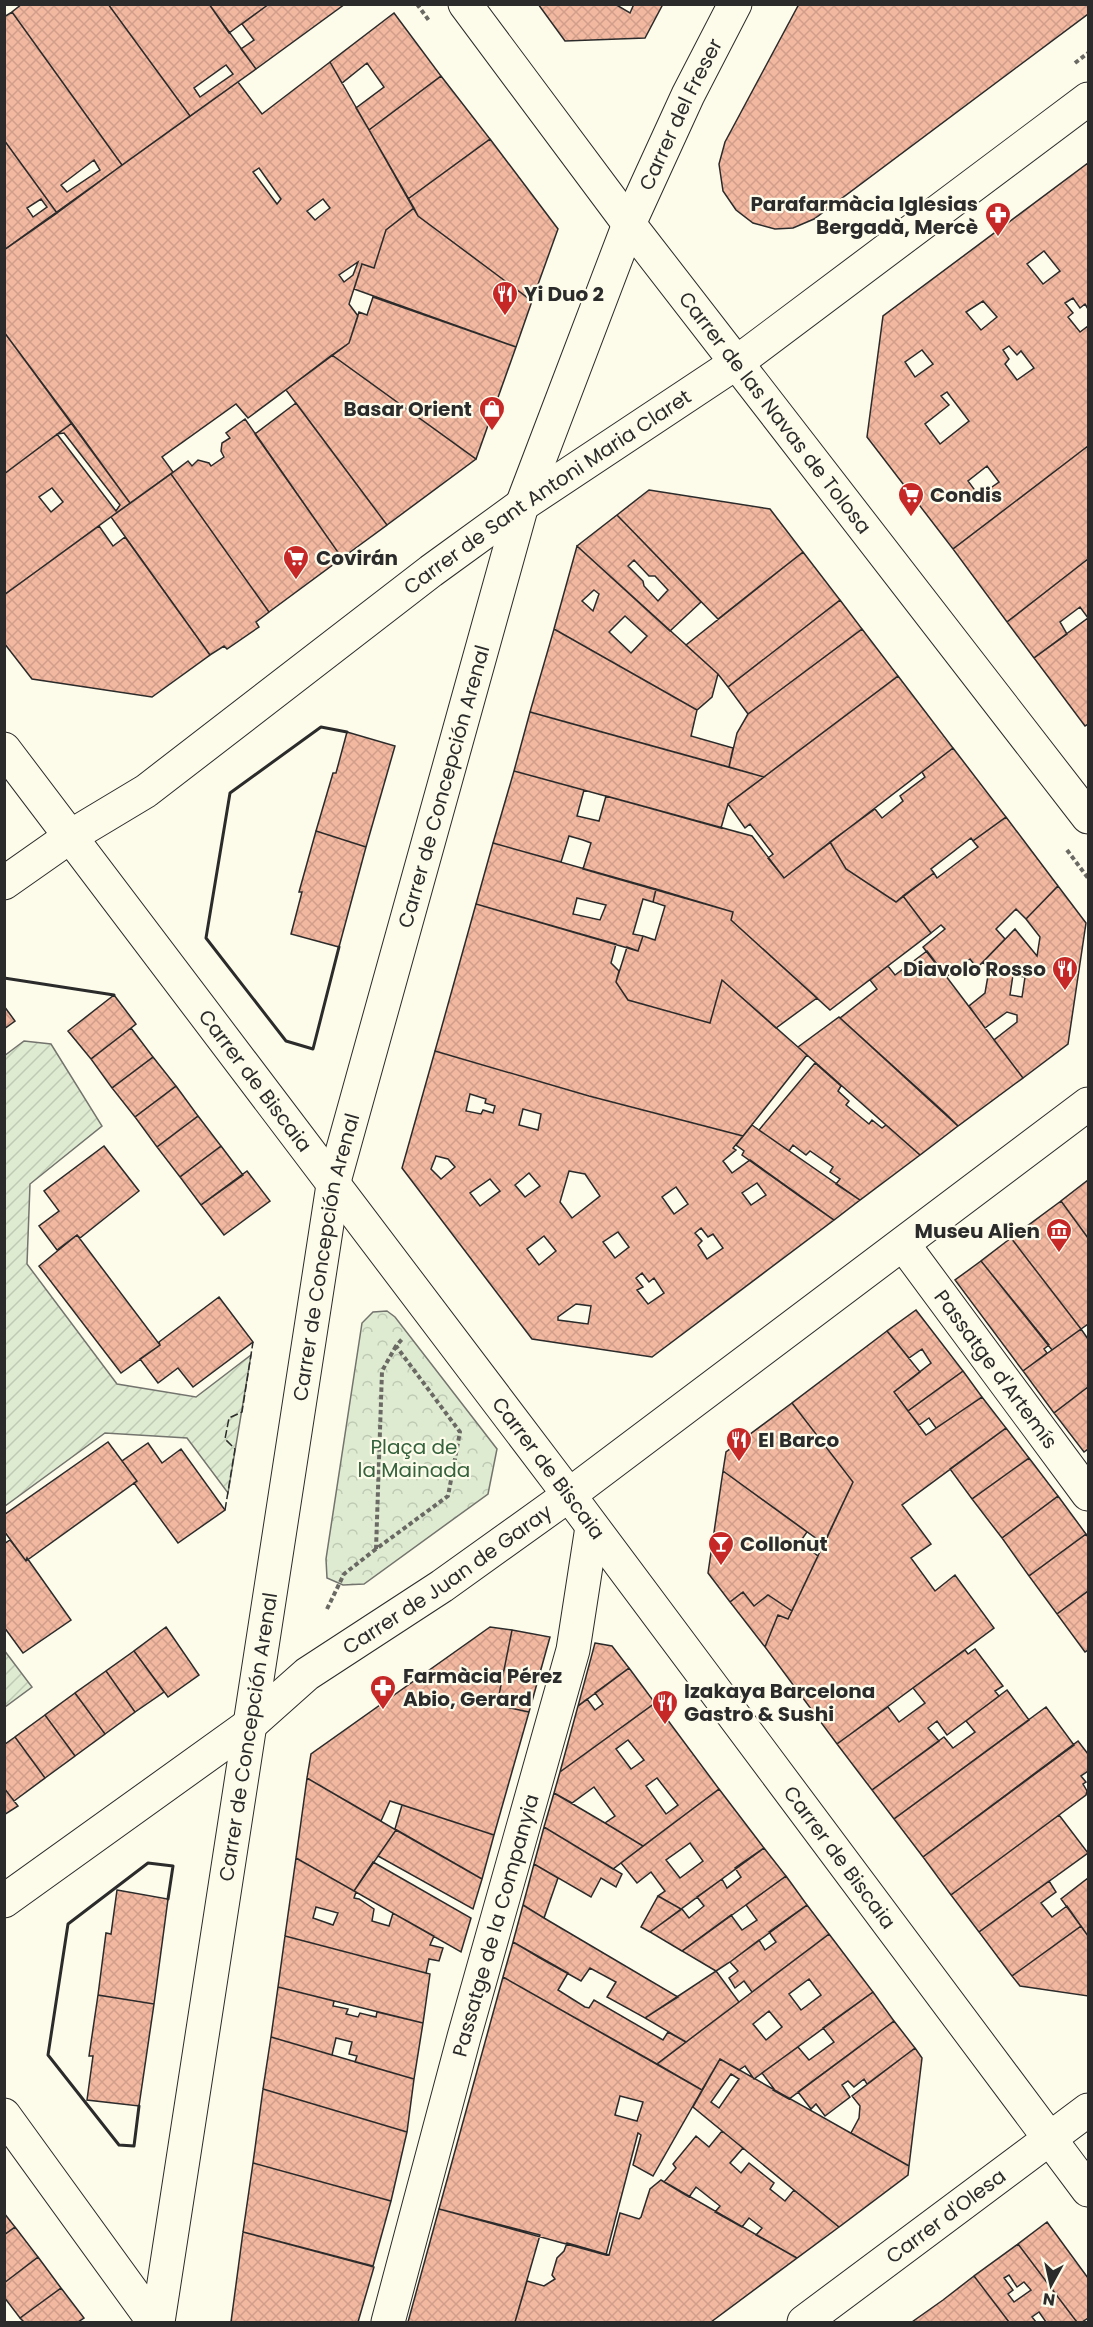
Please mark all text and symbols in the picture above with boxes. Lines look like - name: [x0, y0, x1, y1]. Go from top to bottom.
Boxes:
- street label: Carrer del Freser: [632, 33, 729, 195]
- place label: Parafarmàcia Iglesias Bergadà, Mercè: [750, 190, 978, 241]
- pharmacy icon: Parafarmàcia Iglesias Bergadà, Mercè: [983, 200, 1013, 238]
- restaurant icon: Yi Duo 2: [490, 279, 520, 317]
- place label: Yi Duo 2: [524, 280, 604, 308]
- street label: Carrer de las Navas de Tolosa: [672, 286, 878, 540]
- street label: Carrer de Sant Antoni Maria Claret: [398, 383, 696, 601]
- shop icon: Basar Orient: [477, 394, 507, 432]
- place label: Basar Orient: [344, 395, 472, 423]
- supermarket icon: Condis: [896, 480, 926, 518]
- place label: Condis: [930, 481, 1002, 509]
- supermarket icon: Covirán: [281, 543, 311, 581]
- place label: Covirán: [316, 544, 398, 572]
- street label: Carrer de Concepción Arenal: [391, 642, 496, 931]
- restaurant icon: Diavolo Rosso: [1050, 954, 1080, 992]
- place label: Diavolo Rosso: [903, 955, 1046, 983]
- street label: Carrer de Biscaia: [192, 1004, 318, 1158]
- street label: Carrer de Concepción Arenal: [286, 1110, 366, 1403]
- museum icon: Museu Alien: [1044, 1216, 1074, 1254]
- place label: Museu Alien: [915, 1217, 1040, 1245]
- street label: Passatge d'Artemís: [928, 1284, 1064, 1455]
- street label: Carrer de Biscaia: [485, 1391, 612, 1545]
- restaurant icon: El Barco: [724, 1425, 754, 1463]
- place label: El Barco: [758, 1426, 839, 1454]
- park label: Plaça de la Mainada: [358, 1433, 470, 1484]
- street label: Carrer de Juan de Garay: [337, 1498, 557, 1661]
- bar icon: Collonut: [706, 1529, 736, 1567]
- place label: Collonut: [740, 1530, 828, 1558]
- street label: Carrer de Concepción Arenal: [212, 1590, 284, 1883]
- place label: Farmàcia Pérez Abio, Gerard: [403, 1662, 562, 1713]
- pharmacy icon: Farmàcia Pérez Abio, Gerard: [368, 1673, 398, 1711]
- place label: Izakaya Barcelona Gastro & Sushi: [684, 1677, 875, 1728]
- restaurant icon: Izakaya Barcelona Gastro & Sushi: [650, 1688, 680, 1726]
- street label: Carrer de Biscaia: [777, 1780, 902, 1935]
- street label: Passatge de la Companyia: [445, 1791, 546, 2060]
- street label: Carrer d'Olesa: [880, 2162, 1011, 2270]
- north arrow: [1021, 2255, 1081, 2315]
- text: N: [1041, 2287, 1057, 2312]

